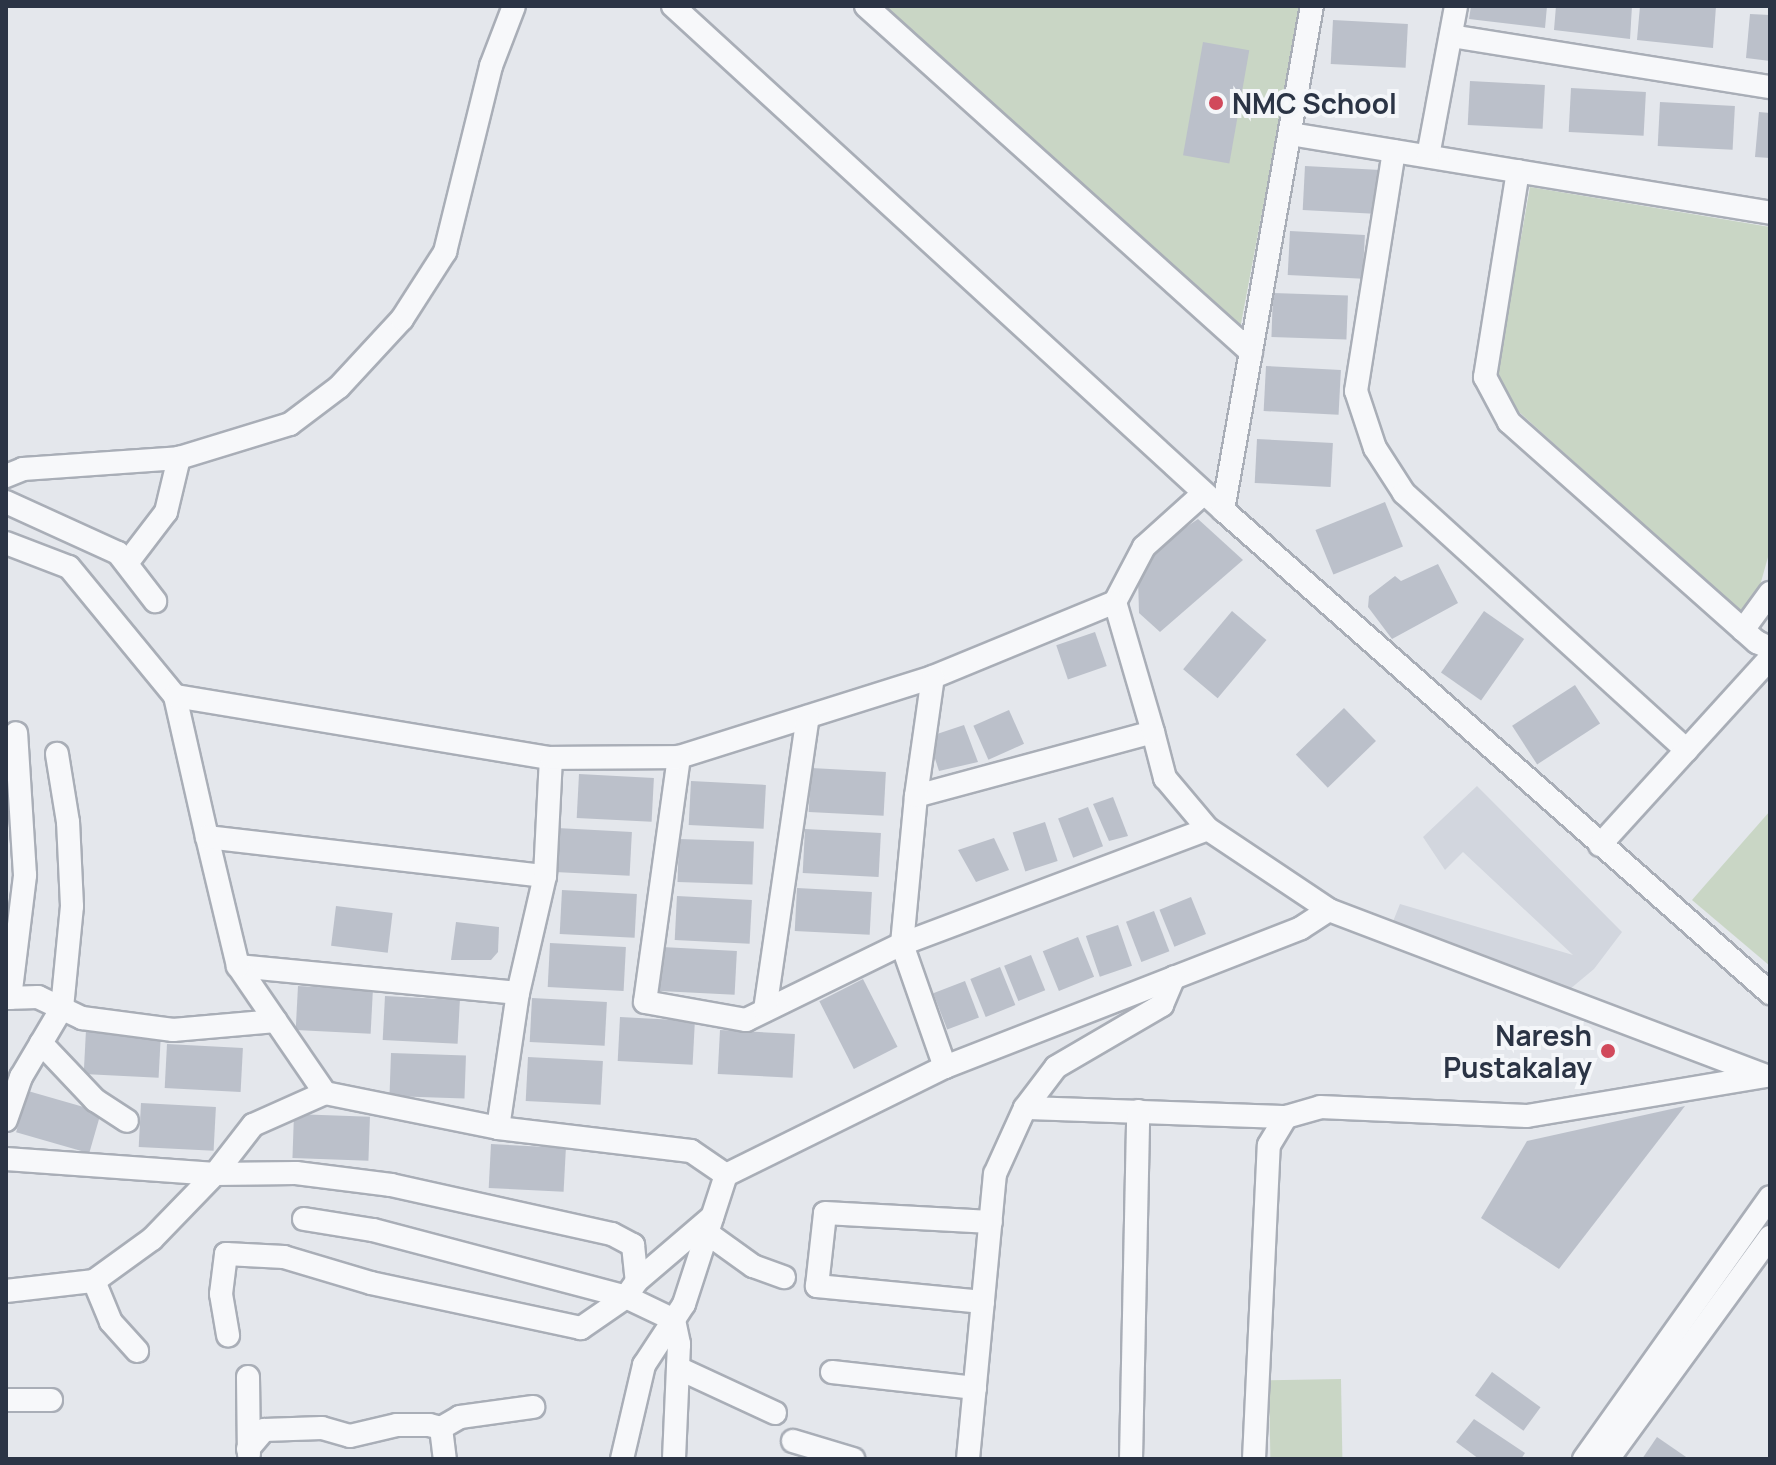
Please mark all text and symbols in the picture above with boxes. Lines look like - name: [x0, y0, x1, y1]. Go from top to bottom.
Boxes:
- place label: NMC School: [1232, 86, 1397, 120]
- marker: NMC School: [1207, 94, 1225, 112]
- place label: Naresh Pustakalay: [1443, 1018, 1592, 1084]
- marker: Naresh Pustakalay: [1599, 1042, 1617, 1060]

